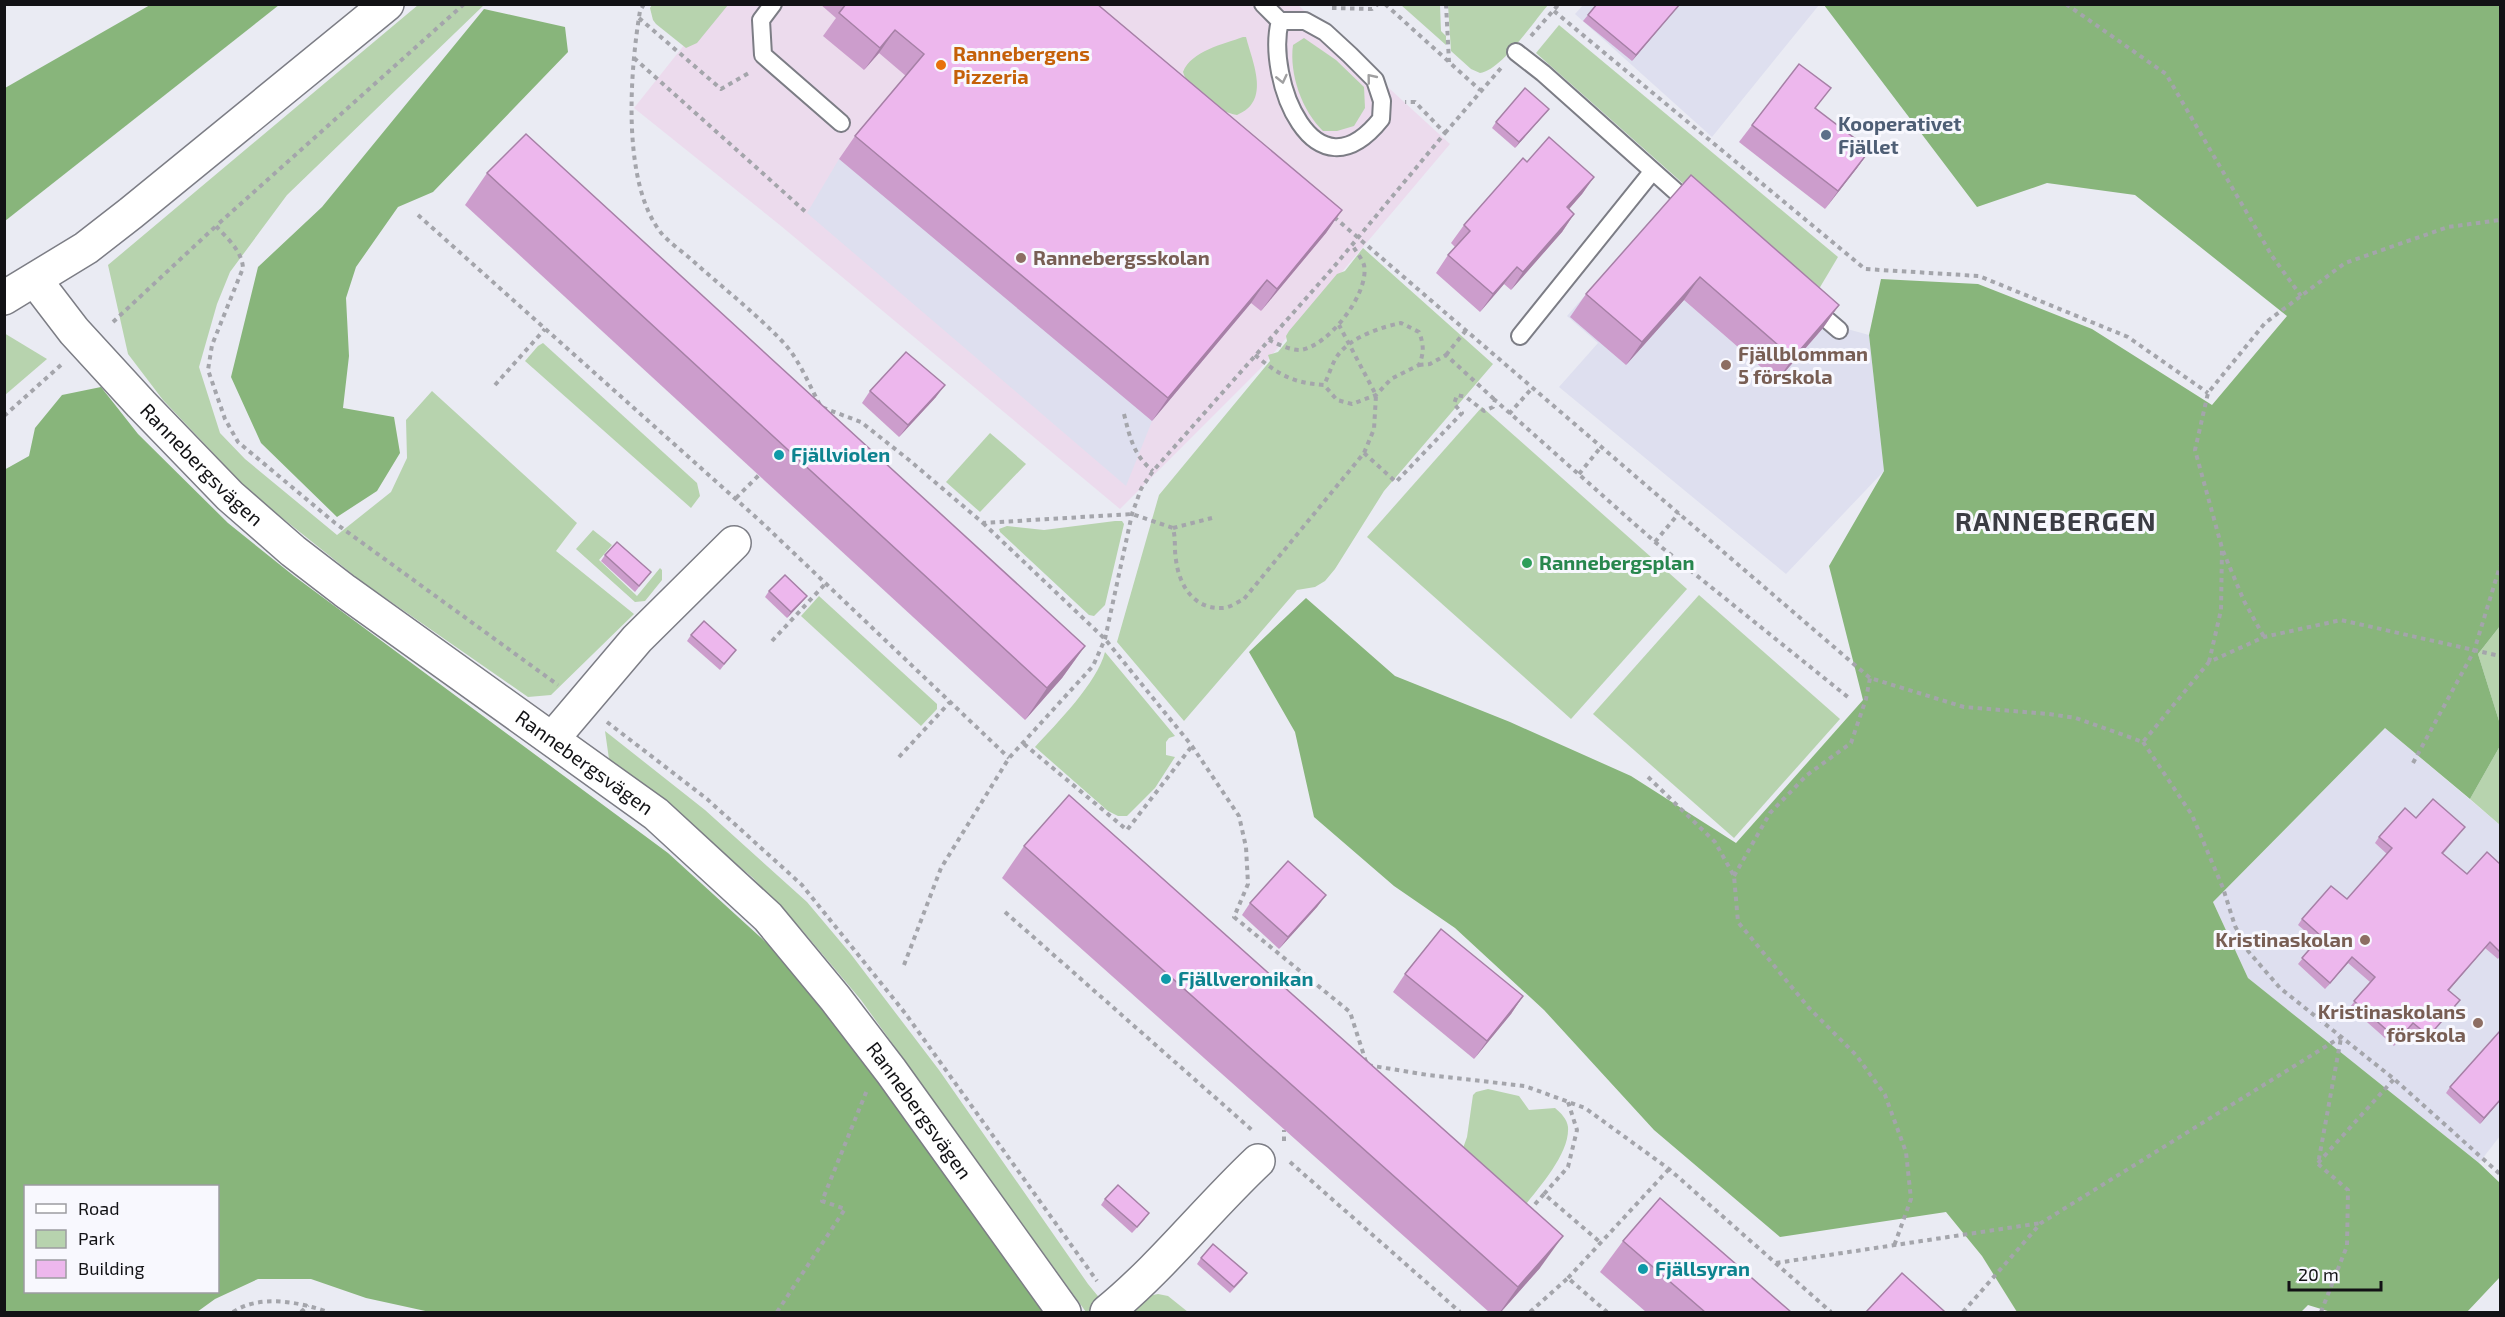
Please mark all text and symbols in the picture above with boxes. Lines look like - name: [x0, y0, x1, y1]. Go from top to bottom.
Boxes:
- place label: Rannebergens Pizzeria: [953, 41, 1090, 88]
- marker: Rannebergens Pizzeria: [934, 58, 948, 72]
- one-way arrow: [1275, 73, 1288, 83]
- one-way arrow: [1368, 74, 1379, 85]
- place label: Kooperativet Fjället: [1838, 111, 1961, 158]
- marker: Kooperativet Fjället: [1819, 128, 1833, 142]
- place label: Rannebergsskolan: [1033, 245, 1210, 269]
- marker: Rannebergsskolan: [1014, 251, 1028, 265]
- place label: Fjällblomman 5 förskola: [1738, 341, 1868, 388]
- marker: Fjällblomman 5 förskola: [1719, 358, 1733, 372]
- street label: Rannebergsvägen: [136, 398, 268, 530]
- place label: Fjällviolen: [791, 442, 890, 466]
- marker: Fjällviolen: [772, 448, 786, 462]
- district label: RANNEBERGEN: [1955, 505, 2157, 536]
- place label: Rannebergsplan: [1539, 550, 1695, 574]
- marker: Rannebergsplan: [1520, 556, 1534, 570]
- street label: Rannebergsvägen: [511, 704, 658, 819]
- place label: Kristinaskolan: [2215, 927, 2353, 951]
- marker: Kristinaskolan: [2358, 933, 2372, 947]
- place label: Fjällveronikan: [1178, 966, 1313, 990]
- marker: Fjällveronikan: [1159, 972, 1173, 986]
- place label: Kristinaskolans förskola: [2318, 999, 2466, 1046]
- marker: Kristinaskolans förskola: [2471, 1016, 2485, 1030]
- street label: Rannebergsvägen: [862, 1037, 978, 1183]
- legend: [24, 1185, 219, 1293]
- text: Road: [78, 1197, 119, 1219]
- text: Park: [78, 1227, 115, 1249]
- scale bar: [2289, 1254, 2380, 1292]
- place label: Fjällsyran: [1655, 1256, 1750, 1281]
- text: Building: [78, 1257, 145, 1279]
- marker: Fjällsyran: [1636, 1262, 1650, 1276]
- text: 20 m: [2298, 1263, 2339, 1285]

